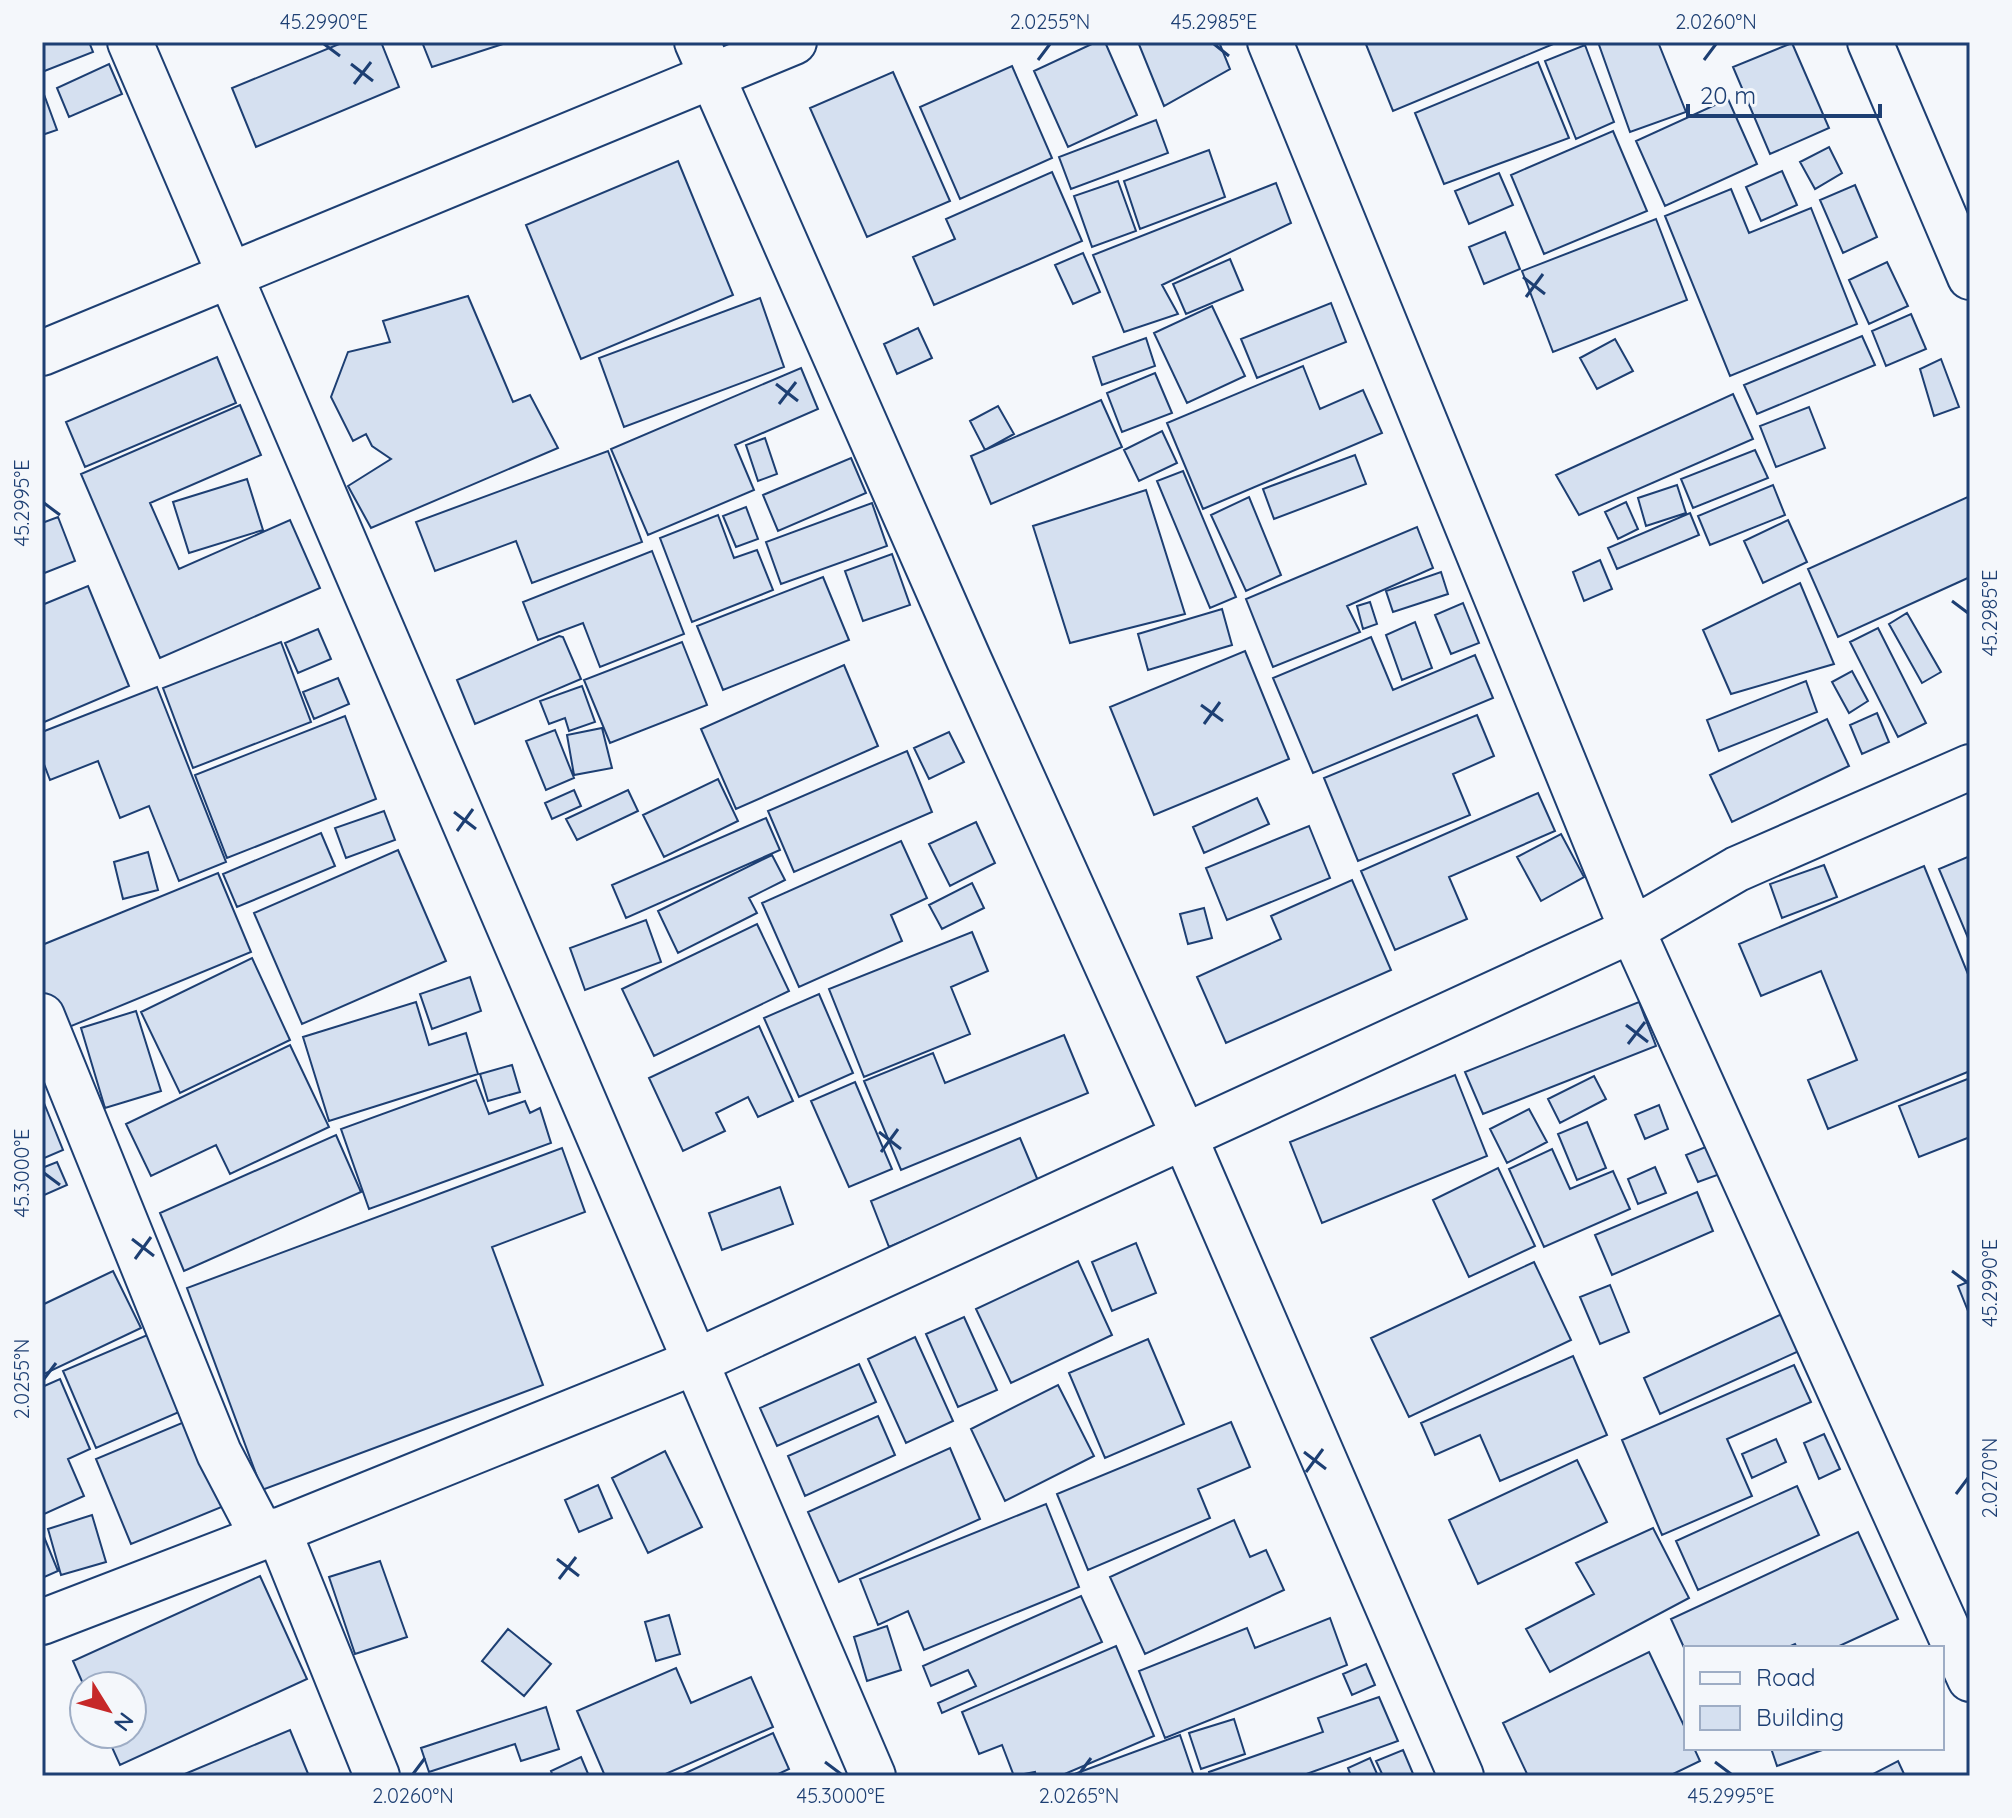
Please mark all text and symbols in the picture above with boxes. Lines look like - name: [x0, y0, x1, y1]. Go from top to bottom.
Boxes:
- text: 45.2990°E: [280, 9, 368, 34]
- text: 2.0255°N: [1010, 9, 1090, 34]
- text: 45.2985°E: [1171, 9, 1257, 34]
- text: 2.0260°N: [1675, 9, 1757, 34]
- scale bar: [1688, 68, 1880, 118]
- text: 20 m: [1700, 80, 1756, 110]
- text: 45.2995°E: [9, 459, 34, 547]
- text: 45.2985°E: [1977, 570, 2002, 656]
- text: 45.3000°E: [9, 1129, 34, 1217]
- text: 45.2990°E: [1977, 1239, 2002, 1327]
- text: 2.0255°N: [9, 1339, 34, 1419]
- text: 2.0270°N: [1977, 1438, 2002, 1518]
- legend: [1684, 1646, 1944, 1750]
- text: Road: [1756, 1662, 1816, 1692]
- north arrow: [68, 1670, 148, 1750]
- text: Building: [1756, 1702, 1844, 1732]
- text: N: [108, 1707, 140, 1737]
- text: 2.0260°N: [372, 1783, 454, 1808]
- text: 45.3000°E: [797, 1783, 885, 1808]
- text: 2.0265°N: [1039, 1783, 1119, 1808]
- text: 45.2995°E: [1687, 1783, 1775, 1808]

